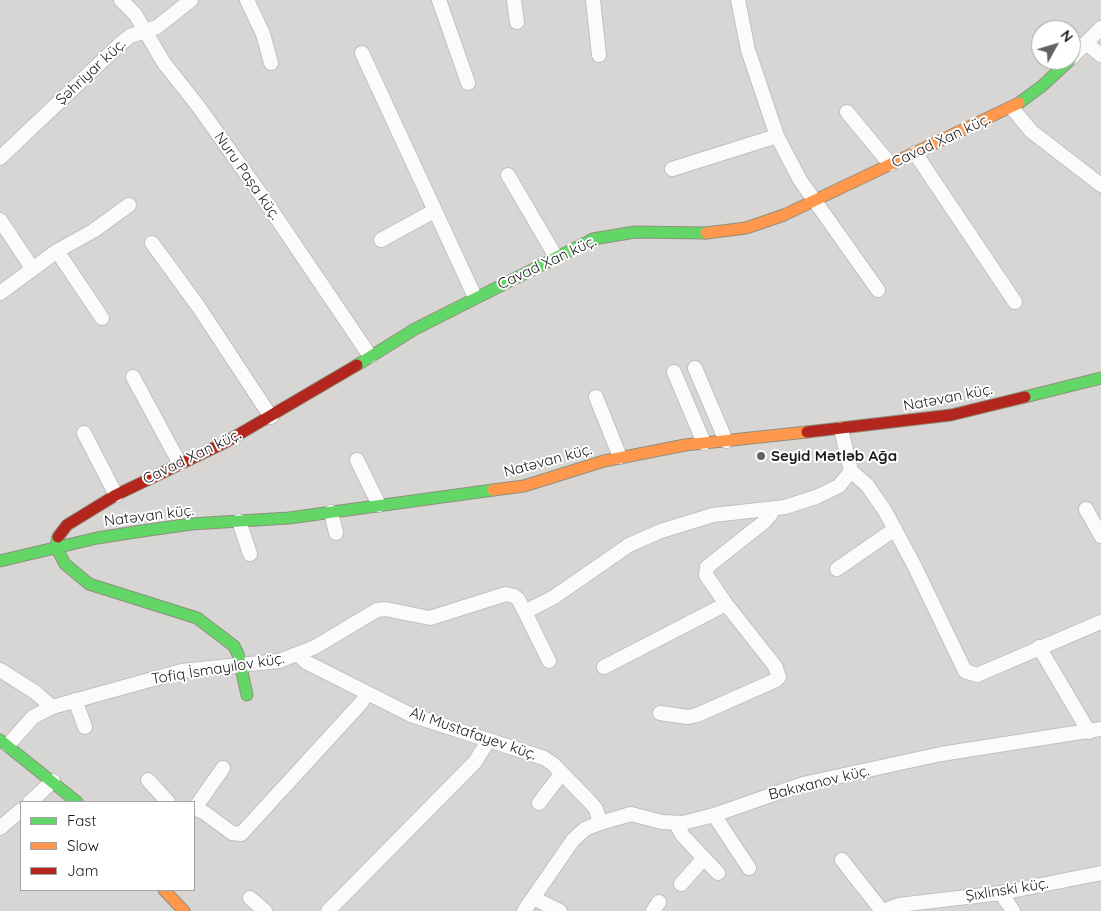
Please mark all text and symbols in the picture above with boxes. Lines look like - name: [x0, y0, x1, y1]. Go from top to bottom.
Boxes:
- north arrow: [1031, 20, 1081, 70]
- text: N: [1057, 27, 1077, 46]
- street label: Şəhriyar küç.: [52, 35, 130, 109]
- street label: Cavad Xan küç.: [889, 110, 993, 172]
- street label: Nuru Paşa küç.: [210, 129, 284, 223]
- street label: Cavad Xan küç.: [495, 232, 599, 294]
- street label: Natəvan küç.: [902, 381, 994, 415]
- street label: Cavad Xan küç.: [140, 426, 244, 488]
- street label: Natəvan küç.: [502, 441, 594, 481]
- place label: Seyid Mətləb Ağa: [771, 447, 897, 465]
- marker: Seyid Mətləb Ağa: [755, 450, 767, 462]
- street label: Natəvan küç.: [103, 502, 195, 530]
- street label: Tofiq İsmayılov küç.: [150, 650, 286, 688]
- street label: Alı Mustafayev küç.: [407, 704, 539, 764]
- street label: Bakıxanov küç.: [767, 762, 871, 804]
- legend: [20, 801, 195, 891]
- text: Fast: [67, 811, 96, 830]
- text: Slow: [67, 836, 99, 855]
- text: Jam: [67, 861, 98, 880]
- street label: Şıxlinski küç.: [964, 875, 1050, 905]

